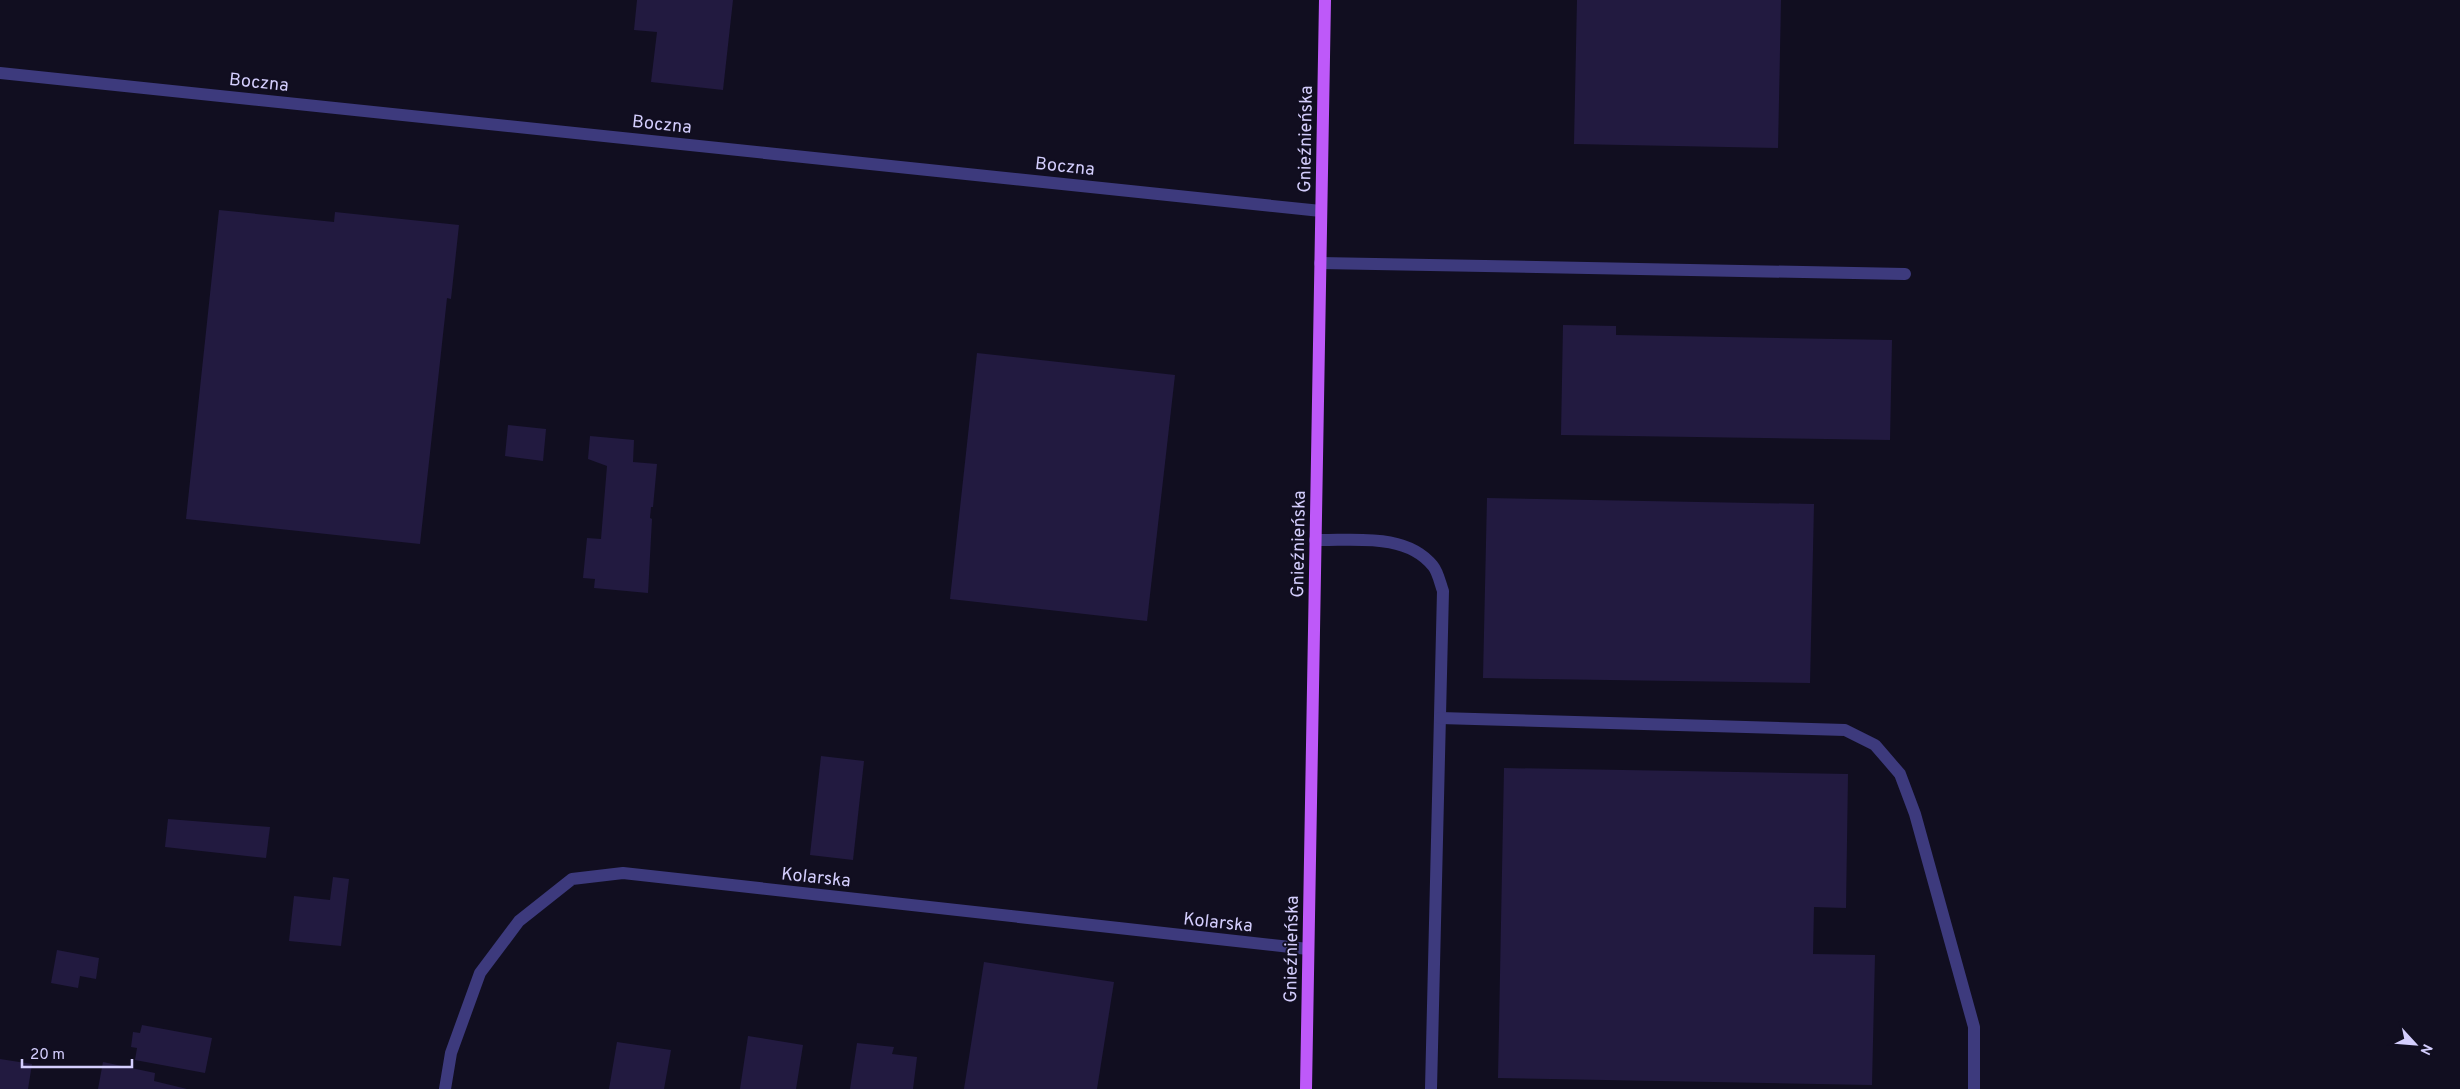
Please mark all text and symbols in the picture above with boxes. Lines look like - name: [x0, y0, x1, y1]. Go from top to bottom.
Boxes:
- street label: Boczna: [228, 69, 290, 98]
- street label: Gnieźnieńska: [1294, 85, 1319, 193]
- street label: Boczna: [631, 111, 693, 140]
- street label: Boczna: [1034, 153, 1096, 182]
- street label: Gnieźnieńska: [1287, 490, 1312, 598]
- street label: Kolarska: [780, 863, 852, 894]
- street label: Gnieźnieńska: [1280, 895, 1305, 1003]
- street label: Kolarska: [1182, 908, 1254, 939]
- north arrow: [2390, 1019, 2440, 1069]
- scale bar: [22, 1036, 132, 1068]
- text: N: [2415, 1041, 2435, 1057]
- text: 20 m: [30, 1046, 65, 1065]

